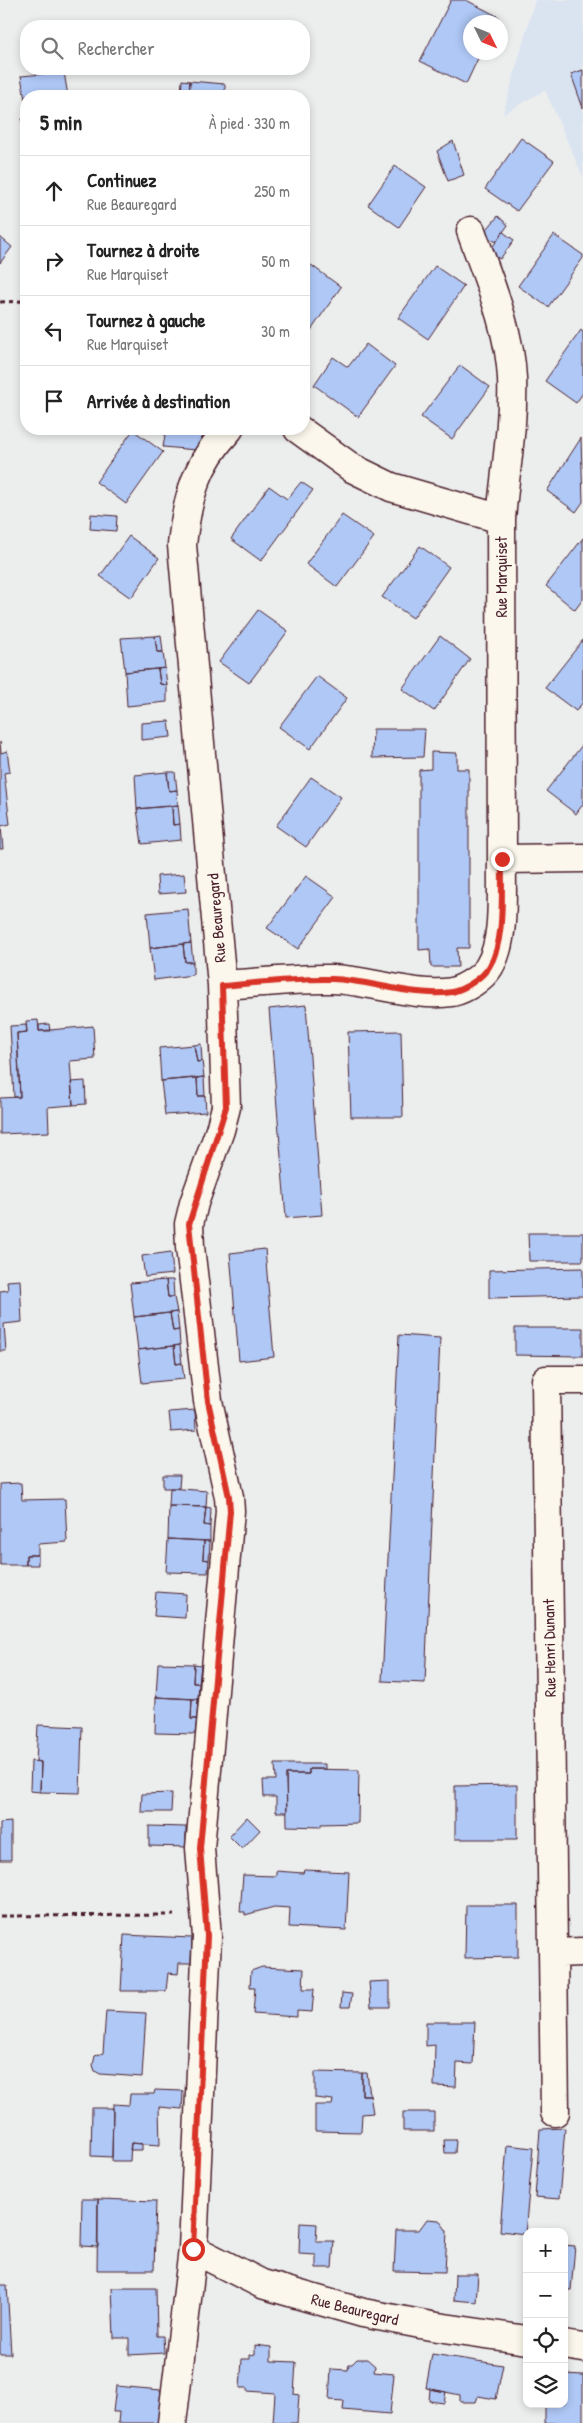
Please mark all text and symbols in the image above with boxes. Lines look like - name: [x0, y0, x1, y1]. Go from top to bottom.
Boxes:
- north arrow: [463, 15, 508, 60]
- search box: [20, 20, 310, 75]
- icon: search: [38, 34, 66, 62]
- text: Rechercher: [78, 35, 155, 61]
- text: 5 min: [40, 108, 82, 137]
- text: À pied · 330 m: [209, 112, 290, 134]
- text: Continuez: [87, 167, 156, 193]
- icon: ahead: [40, 177, 68, 205]
- text: 250 m: [254, 180, 290, 202]
- text: Rue Beauregard: [87, 193, 176, 215]
- text: Tournez à droite: [87, 237, 200, 263]
- icon: right: [40, 247, 68, 275]
- text: 50 m: [262, 250, 290, 272]
- text: Rue Marquiset: [87, 263, 168, 285]
- text: Tournez à gauche: [87, 307, 205, 333]
- icon: left: [40, 317, 68, 345]
- text: 30 m: [261, 320, 290, 342]
- text: Rue Marquiset: [87, 333, 168, 355]
- icon: arrive: [40, 387, 68, 415]
- text: Arrivée à destination: [87, 388, 230, 414]
- street label: Rue Marquiset: [490, 536, 512, 618]
- route end: [491, 848, 514, 871]
- street label: Rue Beauregard: [201, 873, 231, 963]
- street label: Rue Henri Dunant: [537, 1598, 561, 1697]
- map controls: [523, 2228, 568, 2408]
- button: +: [523, 2228, 568, 2273]
- route start: [182, 2238, 205, 2261]
- button: −: [523, 2273, 568, 2318]
- street label: Rue Beauregard: [309, 2288, 401, 2330]
- button: locate: [523, 2318, 568, 2363]
- button: layers: [523, 2363, 568, 2408]

